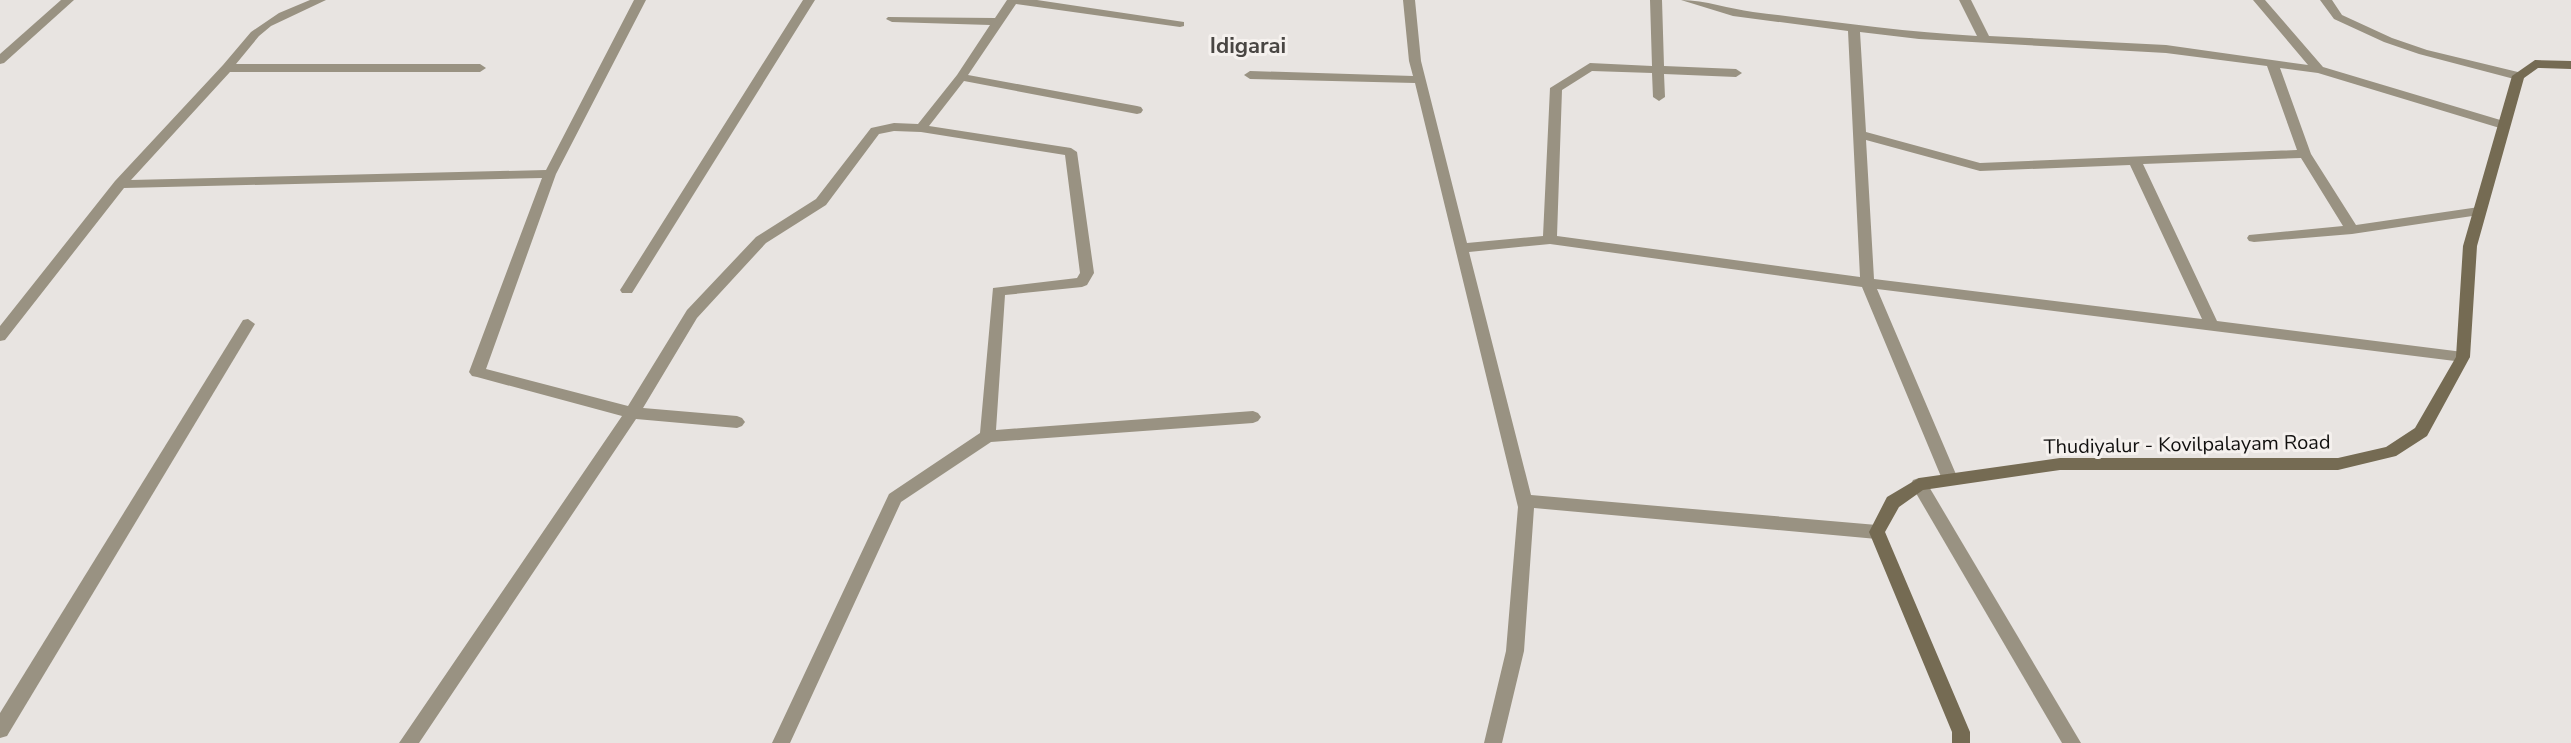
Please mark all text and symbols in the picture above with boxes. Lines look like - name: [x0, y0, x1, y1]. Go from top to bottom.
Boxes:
- district label: Idigarai: [1210, 31, 1286, 61]
- street label: Thudiyalur - Kovilpalayam Road: [2043, 428, 2331, 461]

